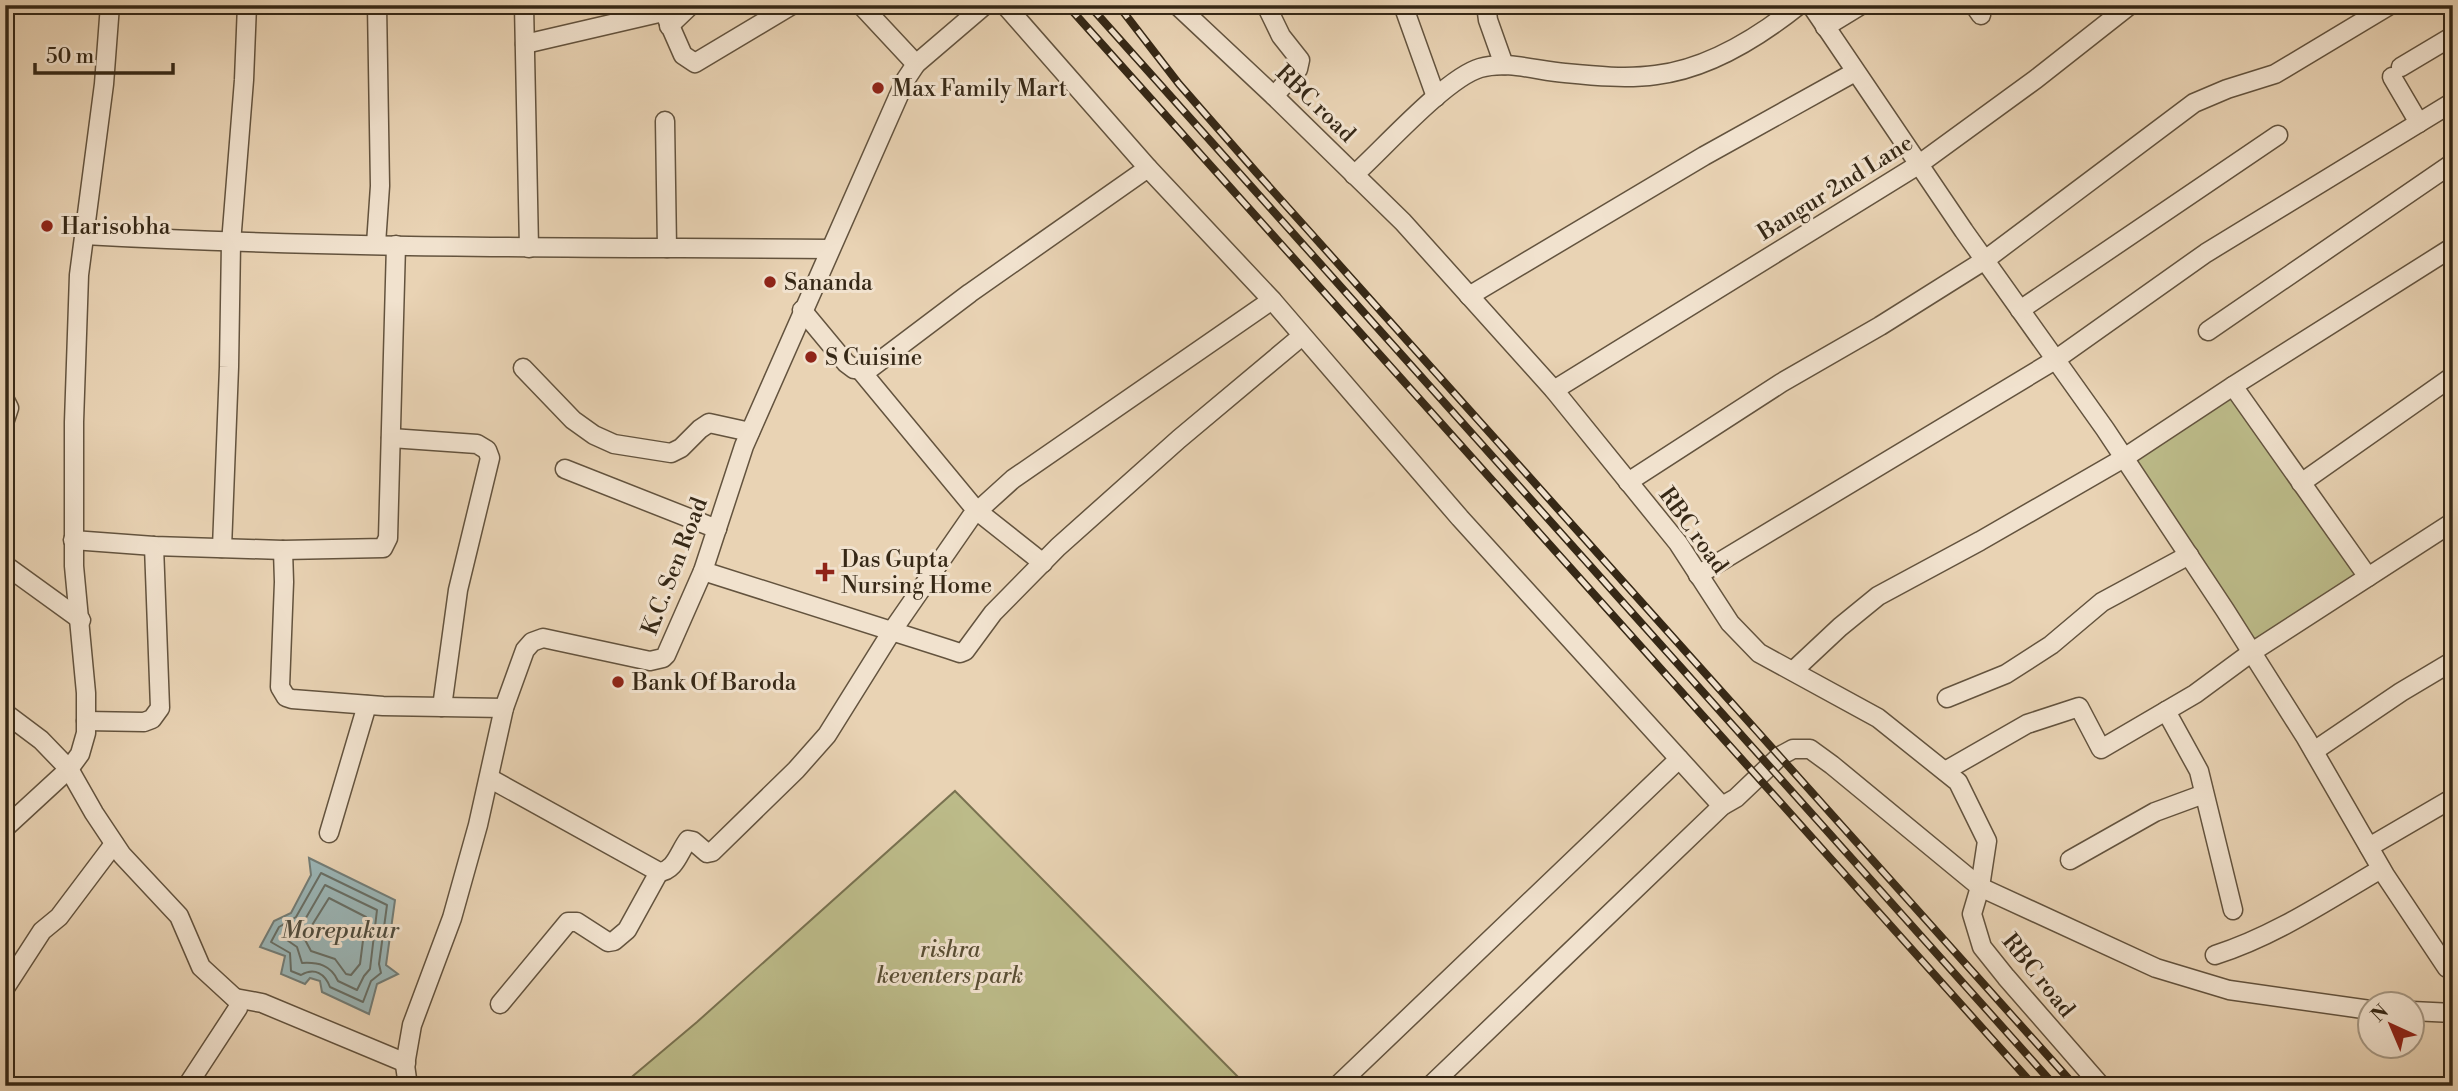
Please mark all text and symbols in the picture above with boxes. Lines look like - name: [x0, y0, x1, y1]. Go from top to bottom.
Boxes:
- scale bar: [35, 32, 173, 76]
- text: 50 m: [46, 44, 94, 70]
- street label: RBC road: [1270, 59, 1361, 148]
- place label: Max Family Mart: [892, 75, 1067, 103]
- marker: Max Family Mart: [870, 80, 886, 96]
- street label: Bangur 2nd Lane: [1752, 129, 1918, 247]
- place label: Harisobha: [61, 213, 171, 241]
- marker: Harisobha: [39, 218, 55, 234]
- place label: Sananda: [784, 269, 873, 297]
- marker: Sananda: [762, 274, 778, 290]
- place label: S Cuisine: [825, 344, 922, 372]
- marker: S Cuisine: [803, 349, 819, 365]
- street label: RBC road: [1653, 482, 1734, 579]
- street label: K.C. Sen Road: [636, 494, 714, 639]
- place label: Das Gupta Nursing Home: [841, 546, 992, 600]
- marker: Das Gupta Nursing Home: [815, 562, 835, 582]
- place label: Bank Of Baroda: [631, 669, 797, 697]
- marker: Bank Of Baroda: [610, 674, 626, 690]
- water label: Morepukur: [281, 916, 400, 946]
- street label: RBC road: [1996, 928, 2081, 1023]
- park label: rishra keventers park: [877, 936, 1023, 990]
- north arrow: [2356, 990, 2426, 1060]
- text: N: [2366, 1000, 2394, 1027]

